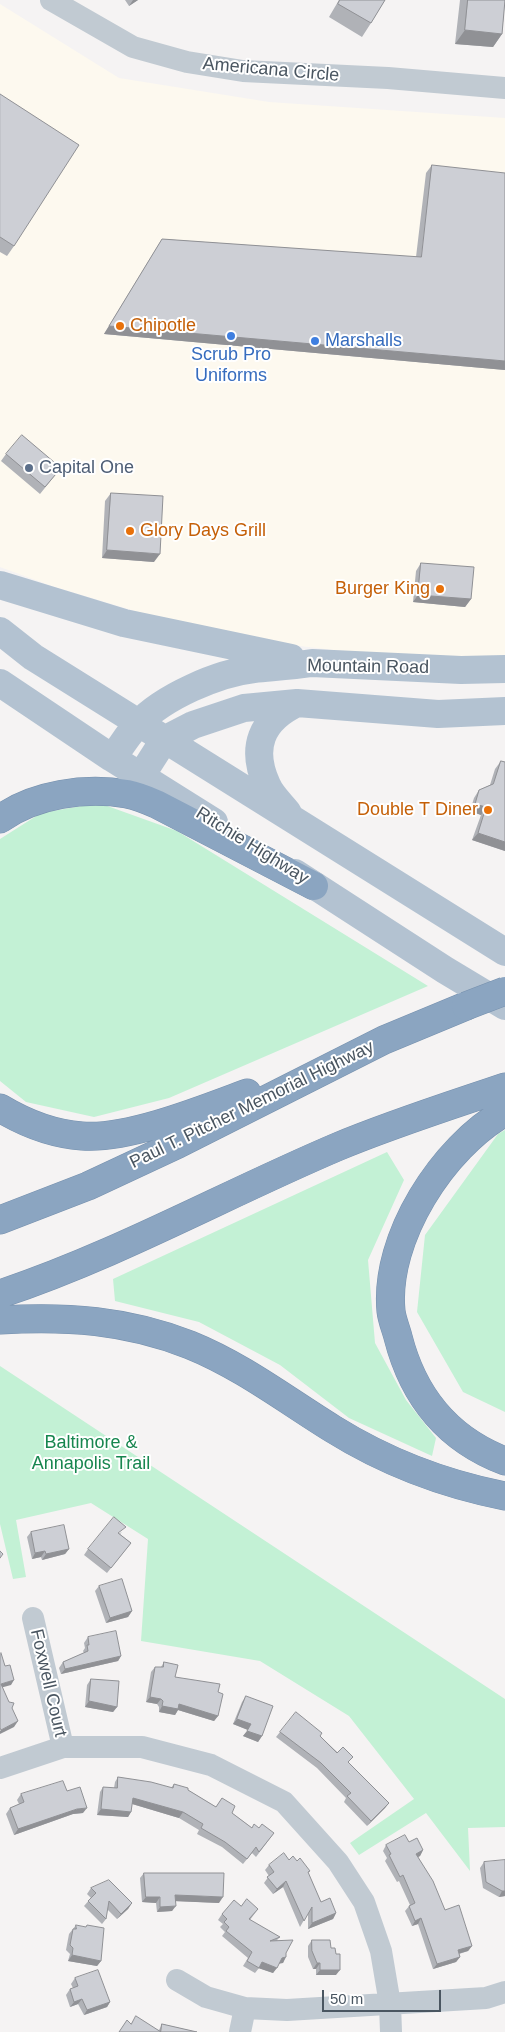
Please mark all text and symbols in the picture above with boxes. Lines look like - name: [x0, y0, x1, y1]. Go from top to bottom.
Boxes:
- street label: Americana Circle: [202, 53, 340, 87]
- place label: Chipotle: [130, 315, 196, 337]
- marker: Chipotle: [114, 320, 126, 332]
- marker: Scrub Pro Uniforms: [225, 330, 237, 342]
- place label: Marshalls: [325, 330, 402, 352]
- marker: Marshalls: [309, 335, 321, 347]
- place label: Scrub Pro Uniforms: [191, 344, 271, 386]
- place label: Capital One: [39, 457, 134, 479]
- marker: Capital One: [23, 462, 35, 474]
- place label: Glory Days Grill: [140, 520, 266, 542]
- marker: Glory Days Grill: [124, 525, 136, 537]
- place label: Burger King: [335, 578, 430, 600]
- marker: Burger King: [434, 583, 446, 595]
- street label: Mountain Road: [307, 655, 429, 679]
- place label: Double T Diner: [357, 799, 478, 821]
- street label: Ritchie Highway: [192, 803, 312, 889]
- marker: Double T Diner: [482, 804, 494, 816]
- street label: Paul T. Pitcher Memorial Highway: [126, 1036, 378, 1174]
- park label: Baltimore & Annapolis Trail: [32, 1432, 150, 1475]
- street label: Foxwell Court: [25, 1627, 71, 1739]
- scale bar: [325, 1980, 444, 2012]
- text: 50 m: [330, 1990, 363, 2007]

